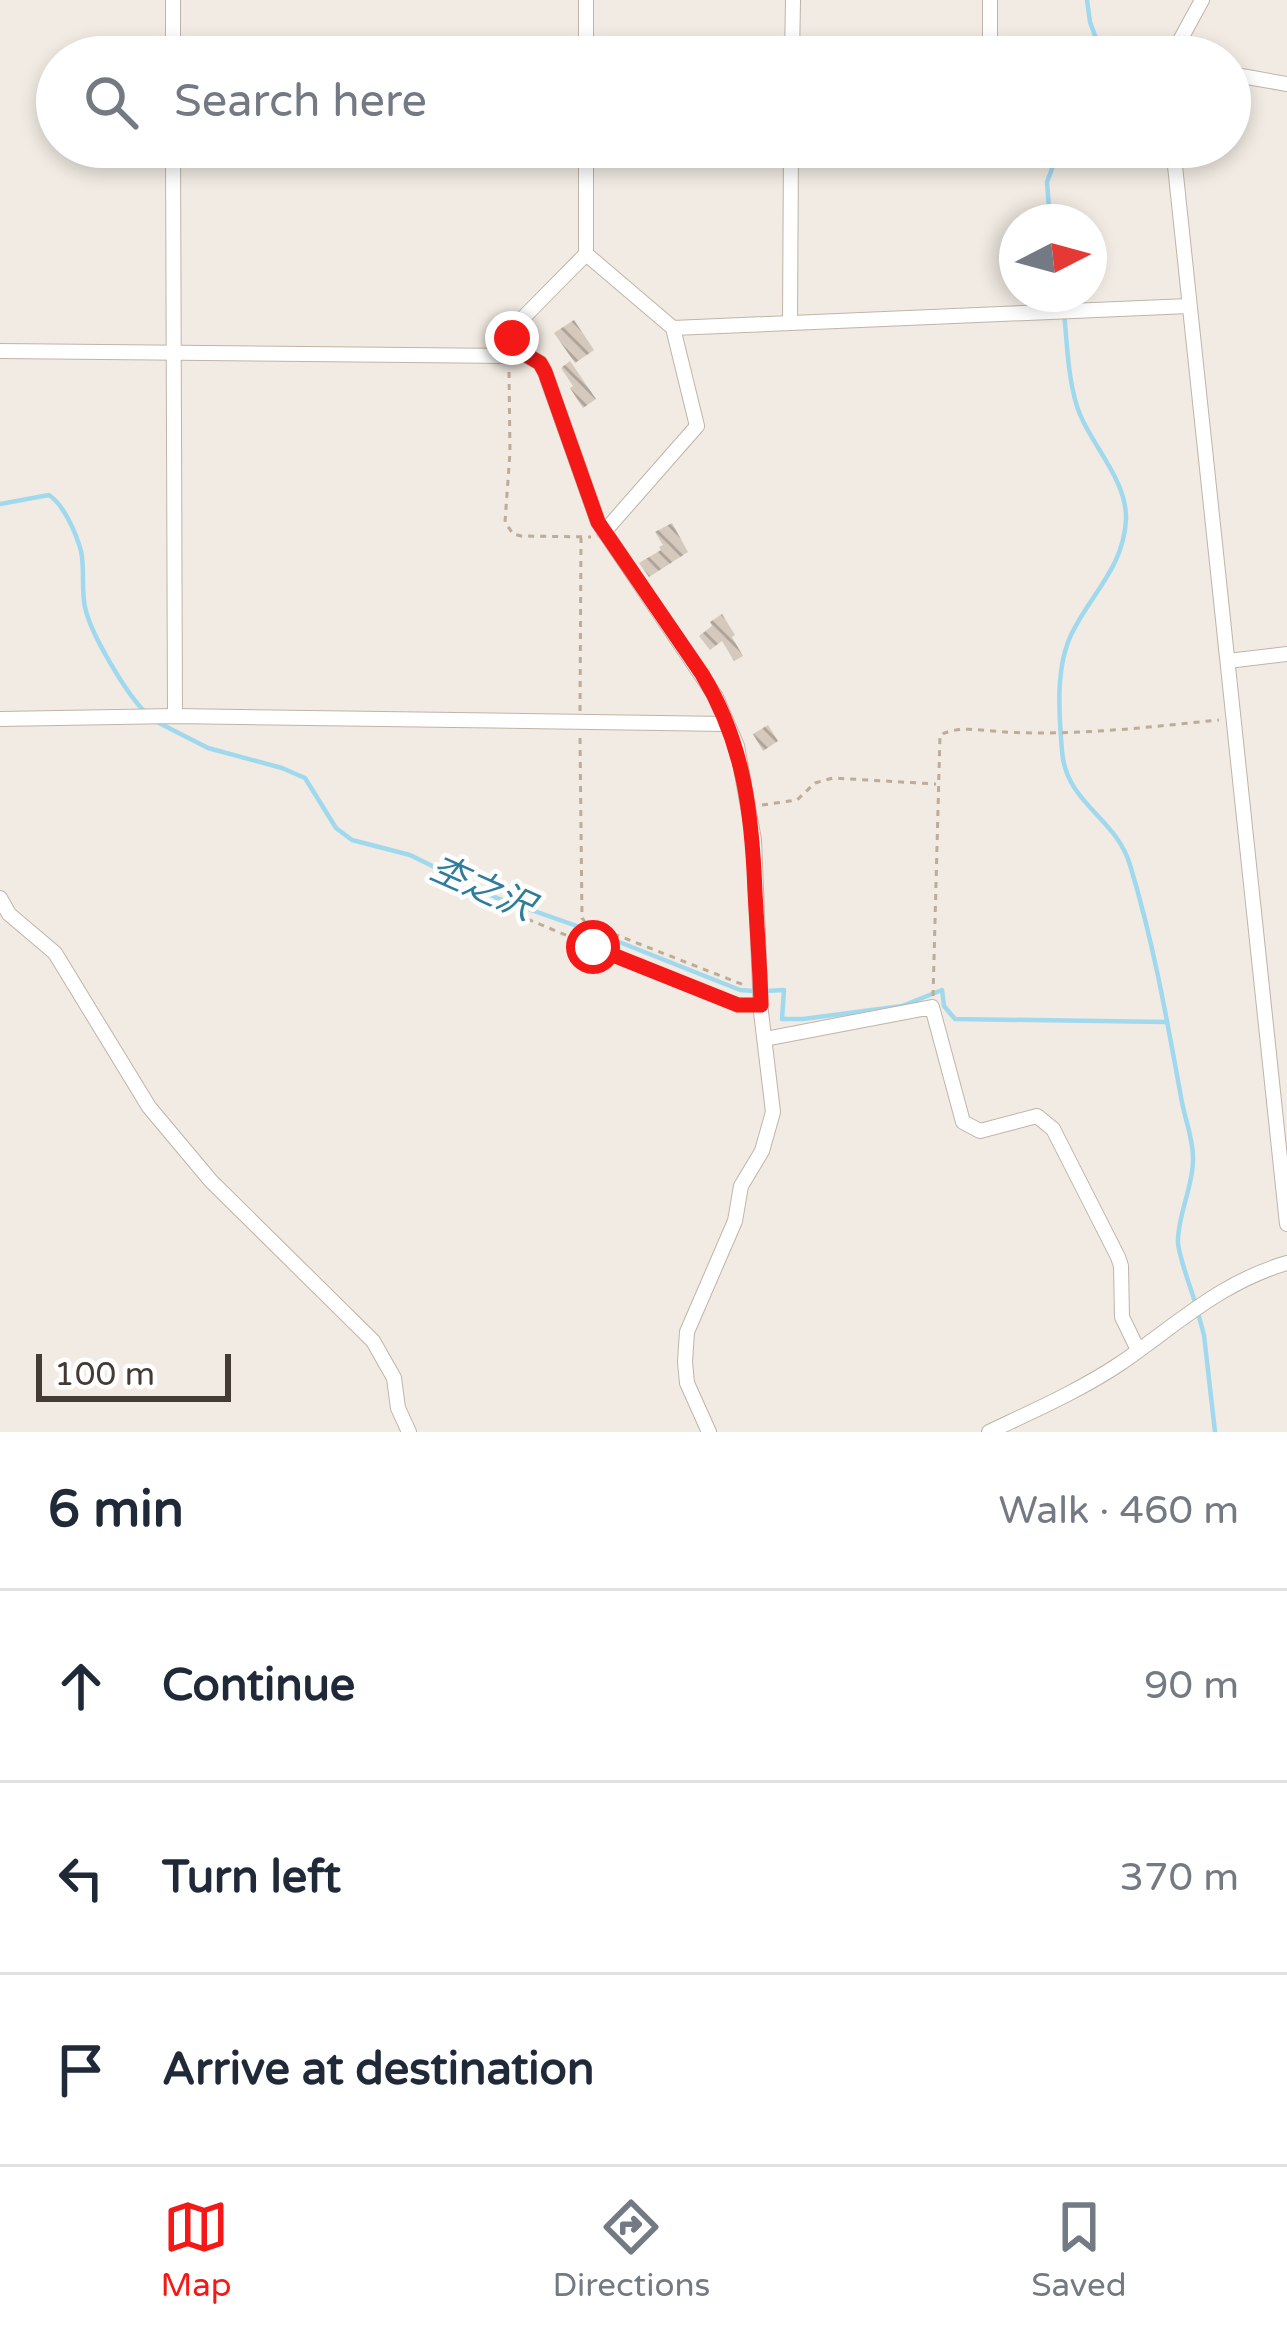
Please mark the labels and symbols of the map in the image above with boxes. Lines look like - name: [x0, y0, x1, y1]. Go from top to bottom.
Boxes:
- north arrow: [999, 204, 1107, 312]
- route end: [485, 311, 539, 365]
- water label: 杢之沢: [424, 846, 544, 931]
- route start: [566, 920, 620, 974]
- scale bar: [36, 1348, 231, 1401]

